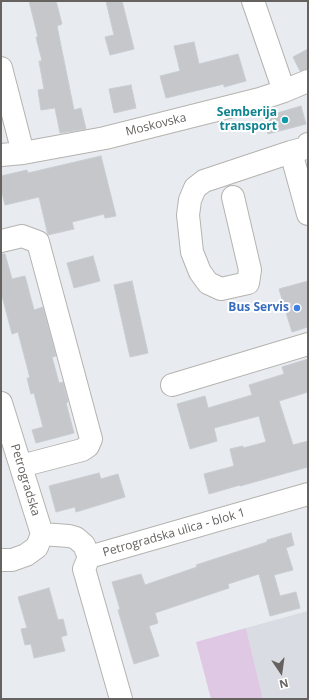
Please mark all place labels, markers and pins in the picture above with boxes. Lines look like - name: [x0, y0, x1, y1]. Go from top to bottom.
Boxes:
- place label: Semberija transport: [217, 106, 277, 134]
- marker: Semberija transport: [280, 115, 290, 125]
- place label: Bus Servis: [228, 301, 289, 315]
- marker: Bus Servis: [292, 303, 302, 313]

